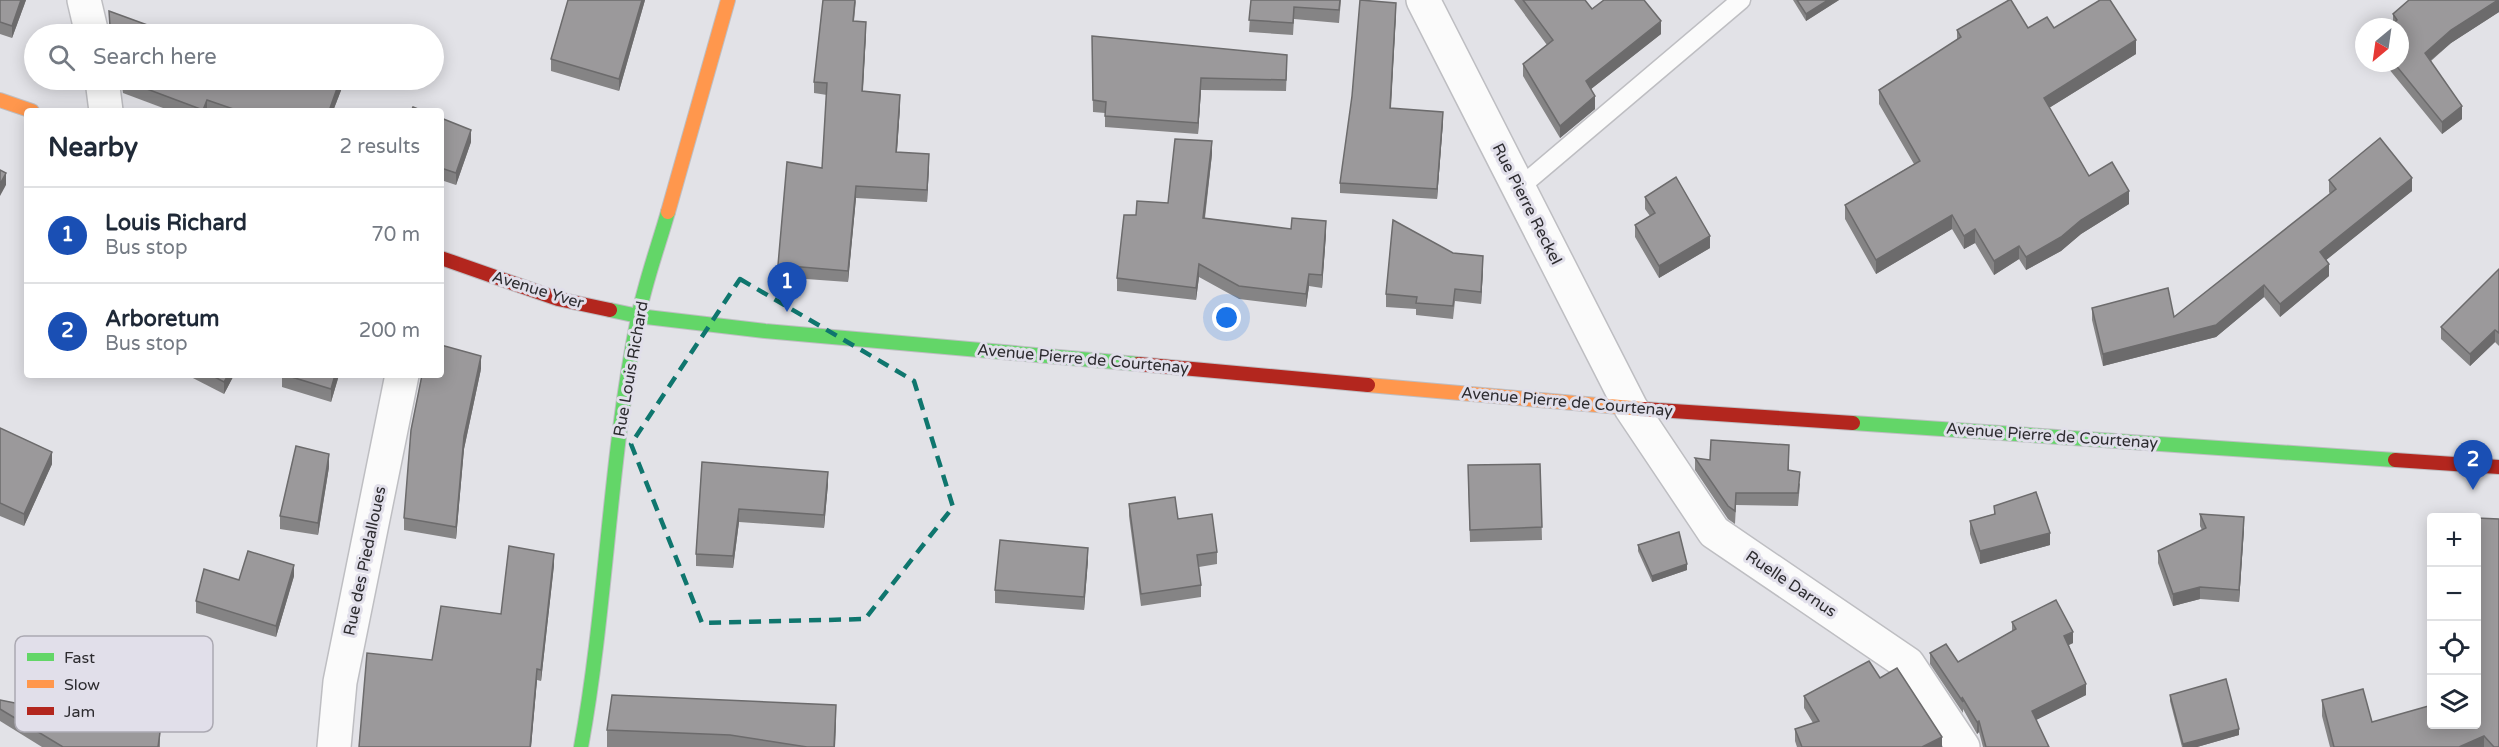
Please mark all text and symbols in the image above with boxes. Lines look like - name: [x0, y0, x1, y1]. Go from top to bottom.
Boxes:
- north arrow: [2355, 18, 2409, 72]
- search box: [24, 24, 444, 90]
- icon: search: [45, 41, 78, 74]
- text: Search here: [93, 44, 217, 70]
- text: Nearby: [48, 132, 138, 163]
- text: 2 results: [340, 135, 420, 159]
- street label: Rue Pierre Reckel: [1488, 140, 1566, 268]
- text: Louis Richard: [105, 210, 247, 236]
- text: 1: [61, 223, 74, 247]
- text: 70 m: [371, 223, 420, 247]
- text: Bus stop: [105, 236, 188, 260]
- pin: 1: [768, 262, 806, 312]
- street label: Avenue Yver: [490, 267, 587, 314]
- street label: Rue Louis Richard: [609, 300, 653, 438]
- your location: [1212, 303, 1241, 332]
- text: Arboretum: [105, 306, 220, 332]
- text: 2: [61, 319, 74, 343]
- text: 200 m: [359, 319, 420, 343]
- text: Bus stop: [105, 332, 188, 356]
- street label: Avenue Pierre de Courtenay: [976, 340, 1190, 378]
- street label: Avenue Pierre de Courtenay: [1460, 383, 1674, 421]
- street label: Avenue Pierre de Courtenay: [1945, 419, 2159, 453]
- pin: 2: [2454, 440, 2492, 490]
- street label: Rue des Piedalloues: [339, 484, 391, 638]
- map controls: [2427, 513, 2481, 729]
- button: +: [2427, 513, 2481, 567]
- street label: Ruelle Darnus: [1742, 546, 1840, 622]
- button: −: [2427, 567, 2481, 621]
- button: locate: [2427, 621, 2481, 675]
- legend: [15, 636, 213, 732]
- text: Fast: [64, 648, 95, 668]
- text: Slow: [64, 675, 100, 695]
- button: layers: [2427, 675, 2481, 729]
- text: Jam: [64, 702, 95, 722]

